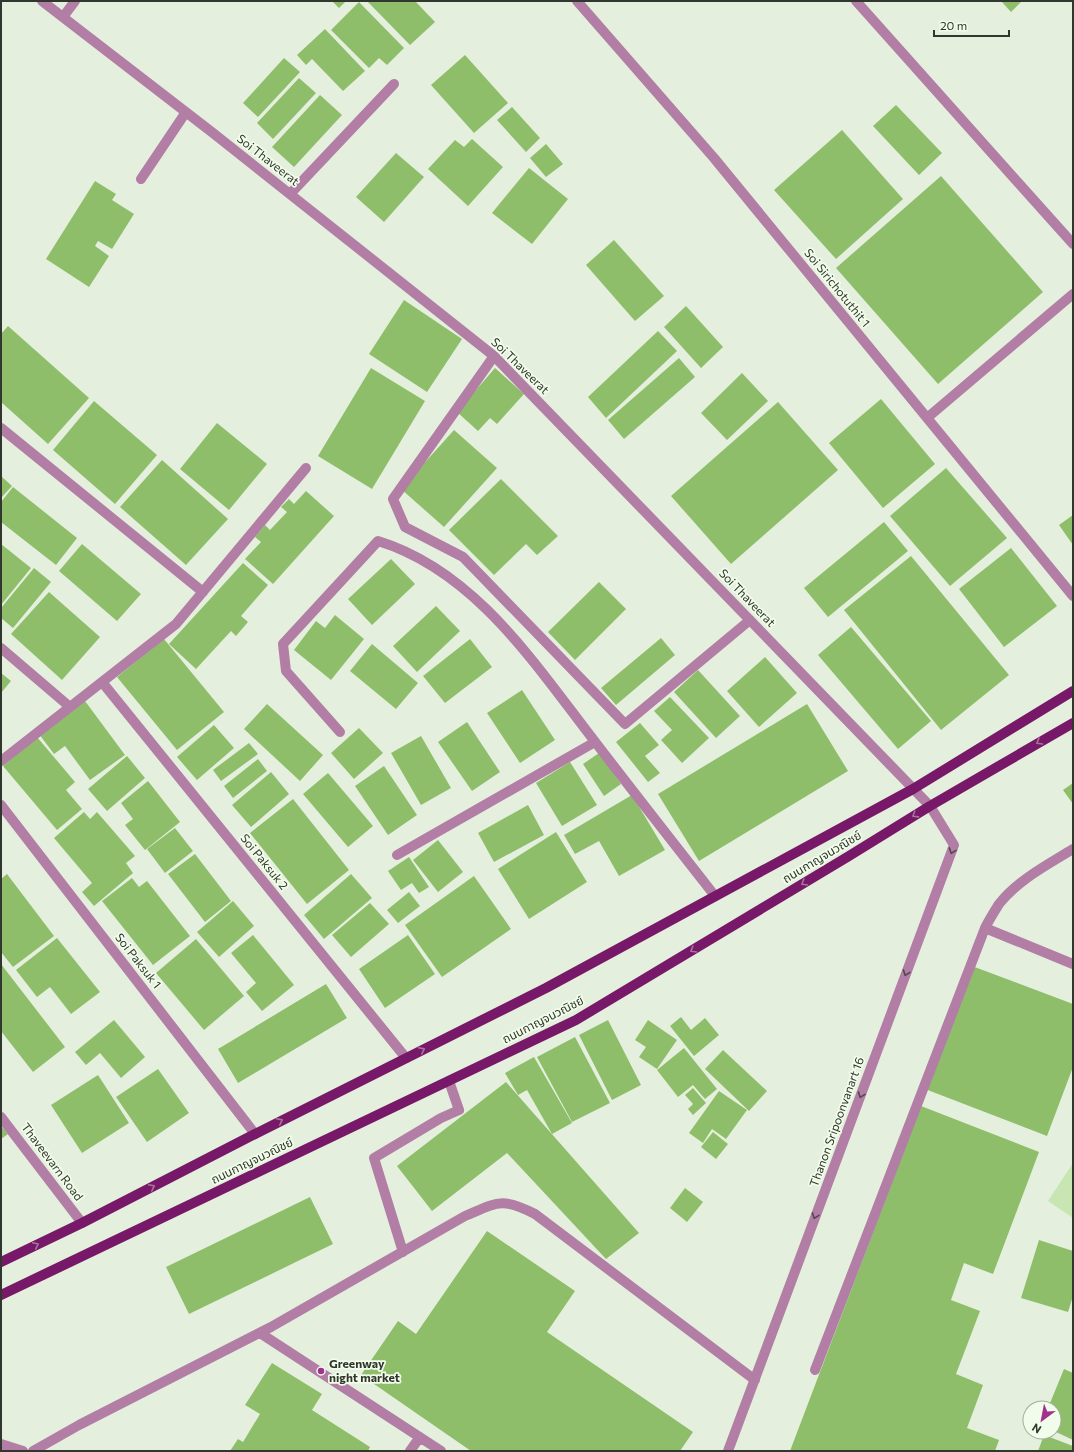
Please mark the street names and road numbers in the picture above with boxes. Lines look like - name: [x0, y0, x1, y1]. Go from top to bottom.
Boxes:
- street label: Soi Thaveerat: [235, 131, 302, 188]
- street label: Soi Sirichotuthit 1: [802, 246, 874, 329]
- street label: Soi Thaveerat: [489, 334, 553, 396]
- street label: Soi Thaveerat: [717, 566, 779, 629]
- street label: ถนนกาญจนวณิชย์: [780, 827, 863, 885]
- street label: Soi Paksuk 2: [238, 831, 292, 892]
- street label: Soi Paksuk 1: [113, 930, 165, 991]
- street label: ถนนกาญจนวณิชย์: [500, 993, 586, 1046]
- street label: Thanon Sripoonvanart 16: [806, 1055, 866, 1188]
- street label: Thaveevarn Road: [19, 1120, 87, 1203]
- street label: ถนนกาญจนวณิชย์: [208, 1134, 295, 1186]

